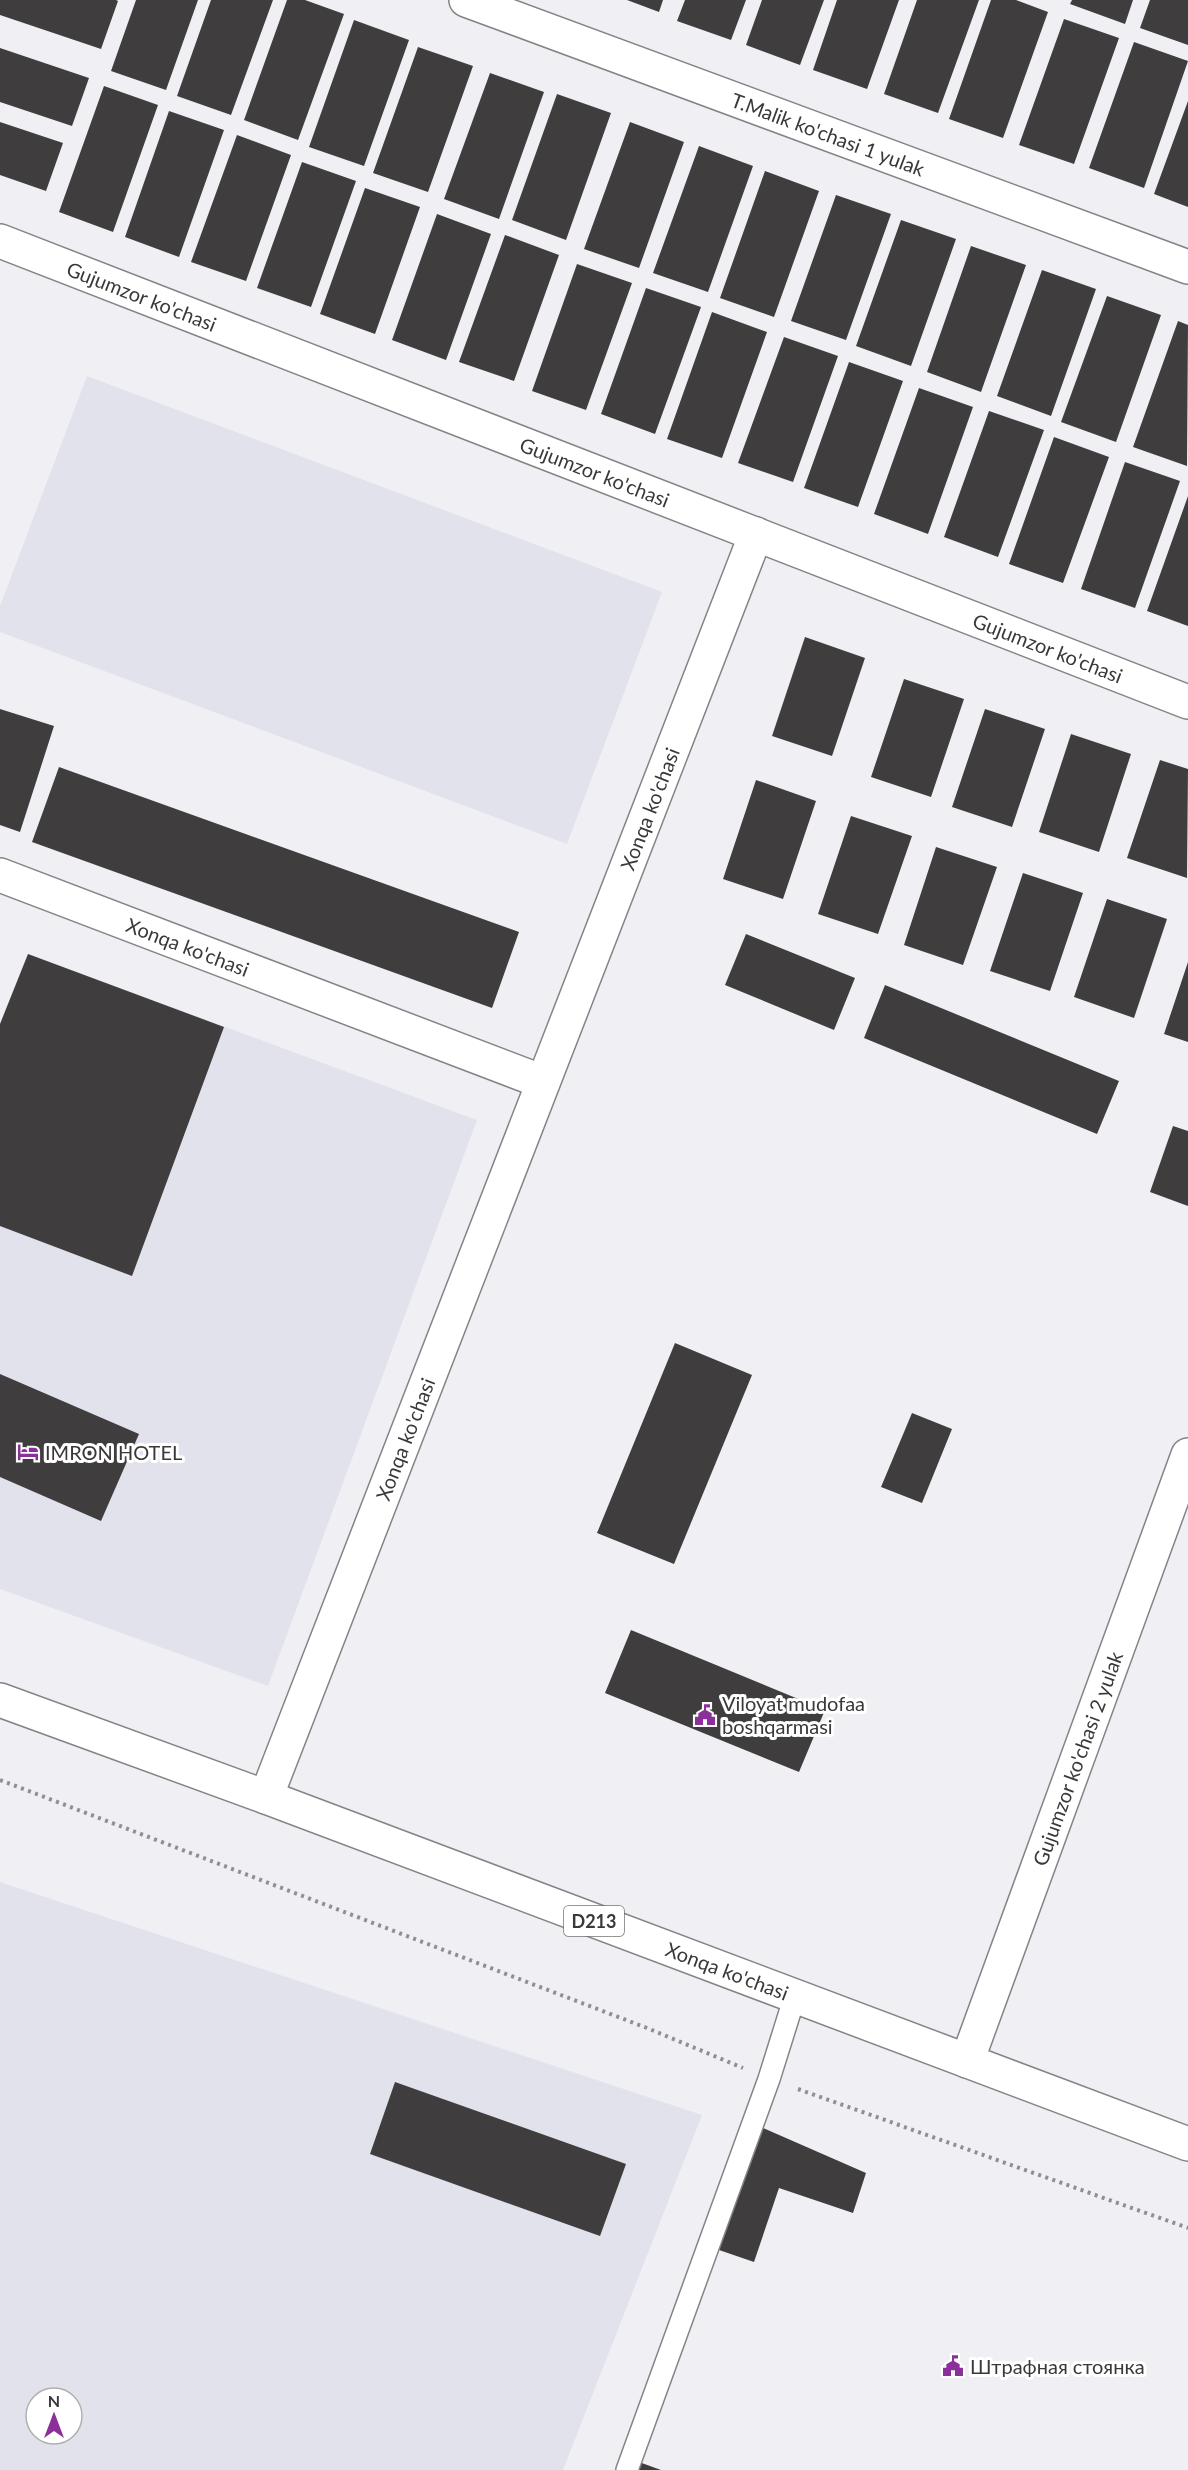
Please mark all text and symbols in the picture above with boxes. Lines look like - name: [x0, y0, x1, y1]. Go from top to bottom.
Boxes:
- street label: T.Malik ko'chasi 1 yulak: [728, 87, 929, 181]
- street label: Gujumzor ko'chasi: [63, 256, 220, 336]
- street label: Gujumzor ko'chasi: [517, 432, 673, 512]
- street label: Gujumzor ko'chasi: [970, 608, 1126, 687]
- street label: Xonqa ko'chasi: [615, 744, 684, 873]
- street label: Xonqa ko'chasi: [123, 912, 253, 981]
- street label: Xonqa ko'chasi: [370, 1374, 439, 1504]
- hotel icon: IMRON HOTEL: [16, 1440, 40, 1464]
- place label: IMRON HOTEL: [45, 1440, 182, 1464]
- street label: Gujumzor ko'chasi 2 yulak: [1027, 1647, 1128, 1869]
- place label: Viloyat mudofaa boshqarmasi: [722, 1691, 865, 1738]
- public building icon: Viloyat mudofaa boshqarmasi: [693, 1703, 717, 1727]
- road number: D213: [564, 1906, 624, 1936]
- street label: Xonqa ko'chasi: [663, 1937, 792, 2005]
- public building icon: Штрафная стоянка: [941, 2354, 965, 2378]
- place label: Штрафная стоянка: [970, 2354, 1145, 2378]
- north arrow: [24, 2386, 84, 2446]
- text: N: [48, 2391, 60, 2410]

